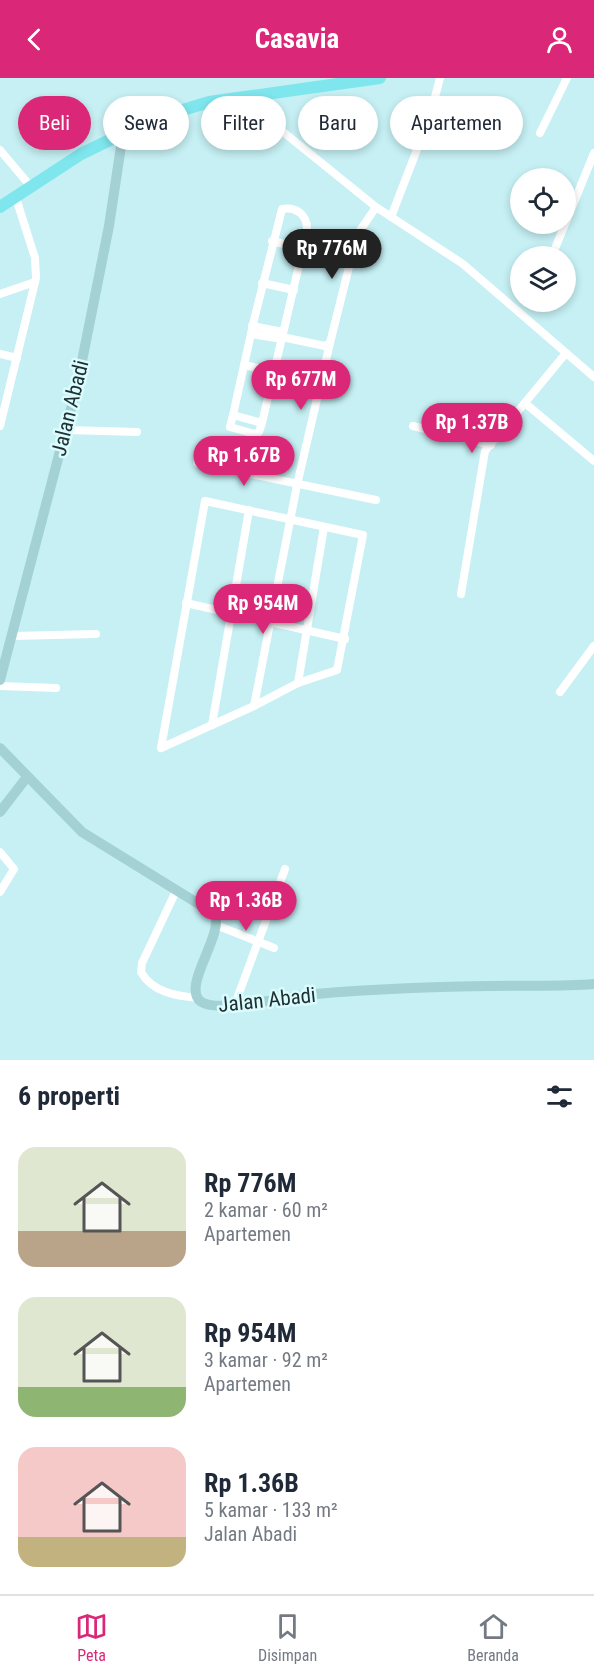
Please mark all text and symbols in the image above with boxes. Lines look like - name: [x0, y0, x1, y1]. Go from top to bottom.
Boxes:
- icon: back: [18, 23, 51, 56]
- text: Casavia: [255, 23, 339, 55]
- icon: person: [543, 23, 576, 56]
- chip: Beli: [18, 96, 91, 150]
- chip: Sewa: [103, 96, 189, 150]
- chip: Filter: [201, 96, 286, 150]
- chip: Baru: [298, 96, 378, 150]
- chip: Apartemen: [390, 96, 523, 150]
- map controls: [510, 168, 576, 312]
- button: locate: [510, 168, 576, 234]
- pin: Rp 776M: [277, 229, 387, 280]
- text: Rp 776M: [296, 236, 368, 260]
- button: layers: [510, 246, 576, 312]
- street label: Jalan Abadi: [47, 358, 93, 458]
- pin: Rp 677M: [246, 360, 356, 411]
- text: Rp 677M: [265, 367, 337, 391]
- pin: Rp 1.37B: [410, 403, 534, 454]
- text: Rp 1.37B: [436, 410, 508, 434]
- pin: Rp 1.67B: [182, 436, 306, 487]
- text: Rp 1.67B: [208, 443, 280, 467]
- pin: Rp 954M: [208, 584, 318, 635]
- text: Rp 954M: [227, 591, 299, 615]
- pin: Rp 1.36B: [184, 881, 308, 932]
- text: Rp 1.36B: [210, 888, 282, 912]
- street label: Jalan Abadi: [217, 983, 317, 1017]
- icon: filters: [543, 1080, 576, 1113]
- text: 6 properti: [18, 1081, 120, 1111]
- text: Rp 776M: [204, 1168, 296, 1198]
- icon: home: [66, 1171, 138, 1243]
- text: 2 kamar · 60 m²: [204, 1198, 328, 1222]
- text: Apartemen: [204, 1222, 291, 1246]
- text: Rp 954M: [204, 1318, 296, 1348]
- icon: home: [66, 1321, 138, 1393]
- text: 3 kamar · 92 m²: [204, 1348, 328, 1372]
- text: Apartemen: [204, 1372, 291, 1396]
- text: Rp 1.36B: [204, 1468, 299, 1498]
- icon: home: [66, 1471, 138, 1543]
- text: 5 kamar · 133 m²: [204, 1498, 338, 1522]
- text: Jalan Abadi: [204, 1522, 297, 1546]
- tab: Peta: [75, 1610, 108, 1665]
- tab: Disimpan: [258, 1610, 317, 1665]
- tab: Beranda: [467, 1610, 519, 1665]

